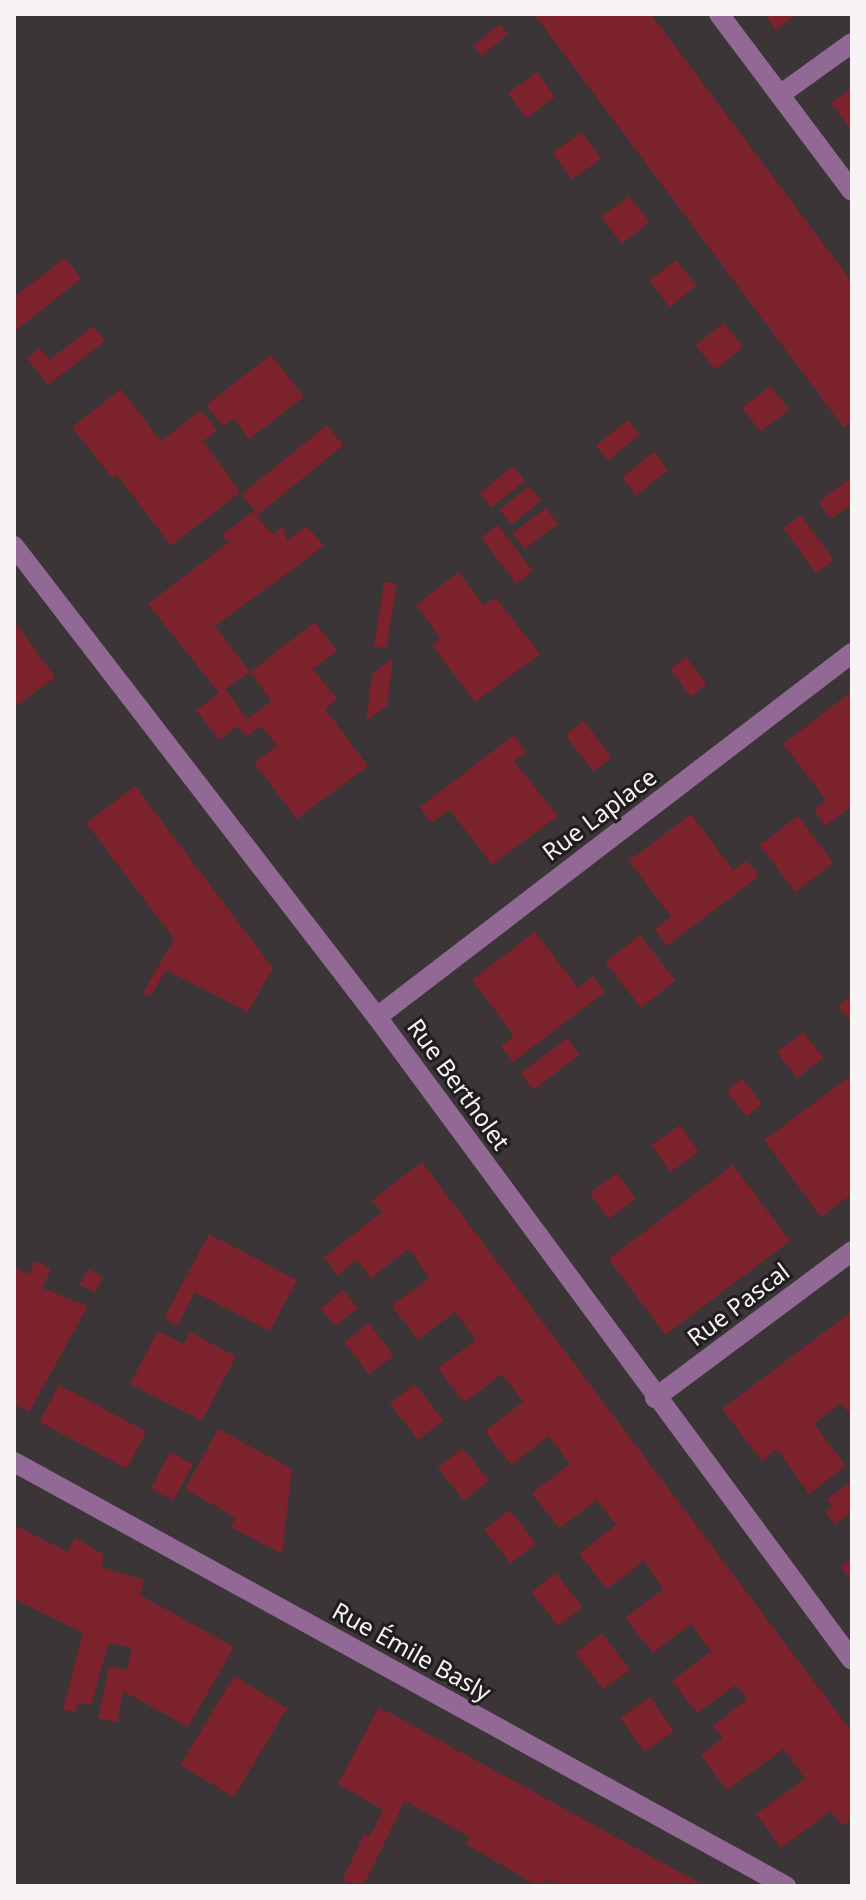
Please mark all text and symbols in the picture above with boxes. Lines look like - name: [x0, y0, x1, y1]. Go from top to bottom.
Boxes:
- street label: Rue Laplace: [536, 762, 662, 866]
- street label: Rue Bertholet: [402, 1013, 516, 1155]
- street label: Rue Pascal: [681, 1256, 795, 1352]
- street label: Rue Émile Basly: [328, 1596, 496, 1706]

